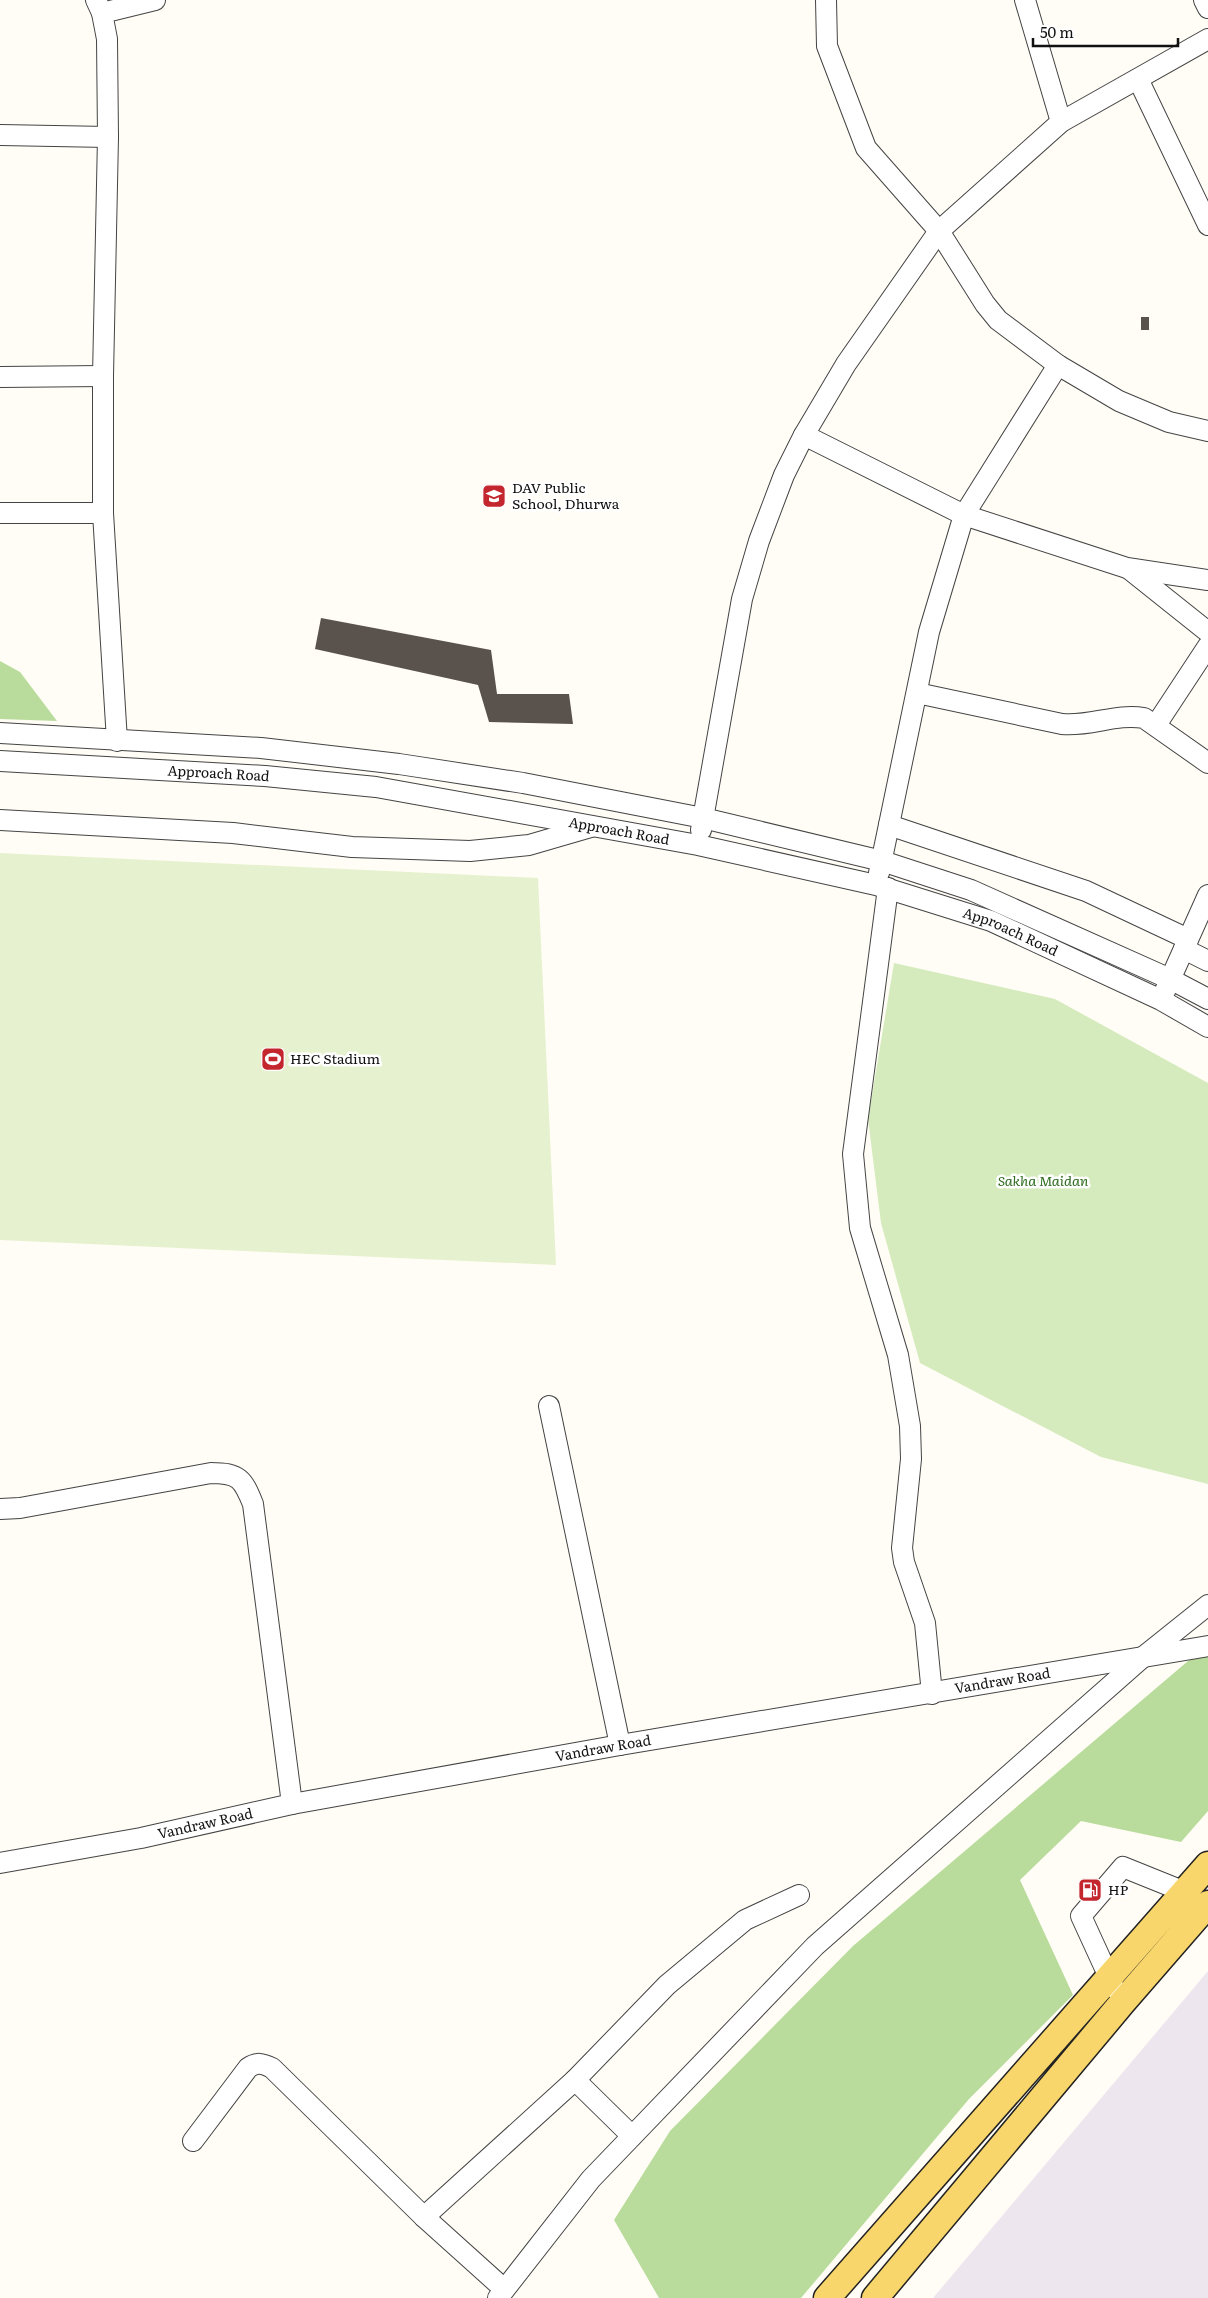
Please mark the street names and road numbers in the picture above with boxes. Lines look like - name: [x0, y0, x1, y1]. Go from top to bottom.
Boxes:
- street label: Approach Road: [167, 760, 271, 785]
- street label: Approach Road: [567, 811, 672, 849]
- street label: Approach Road: [960, 902, 1062, 960]
- street label: Vandraw Road: [953, 1662, 1052, 1698]
- street label: Vandraw Road: [553, 1729, 653, 1765]
- street label: Vandraw Road: [155, 1802, 255, 1843]

